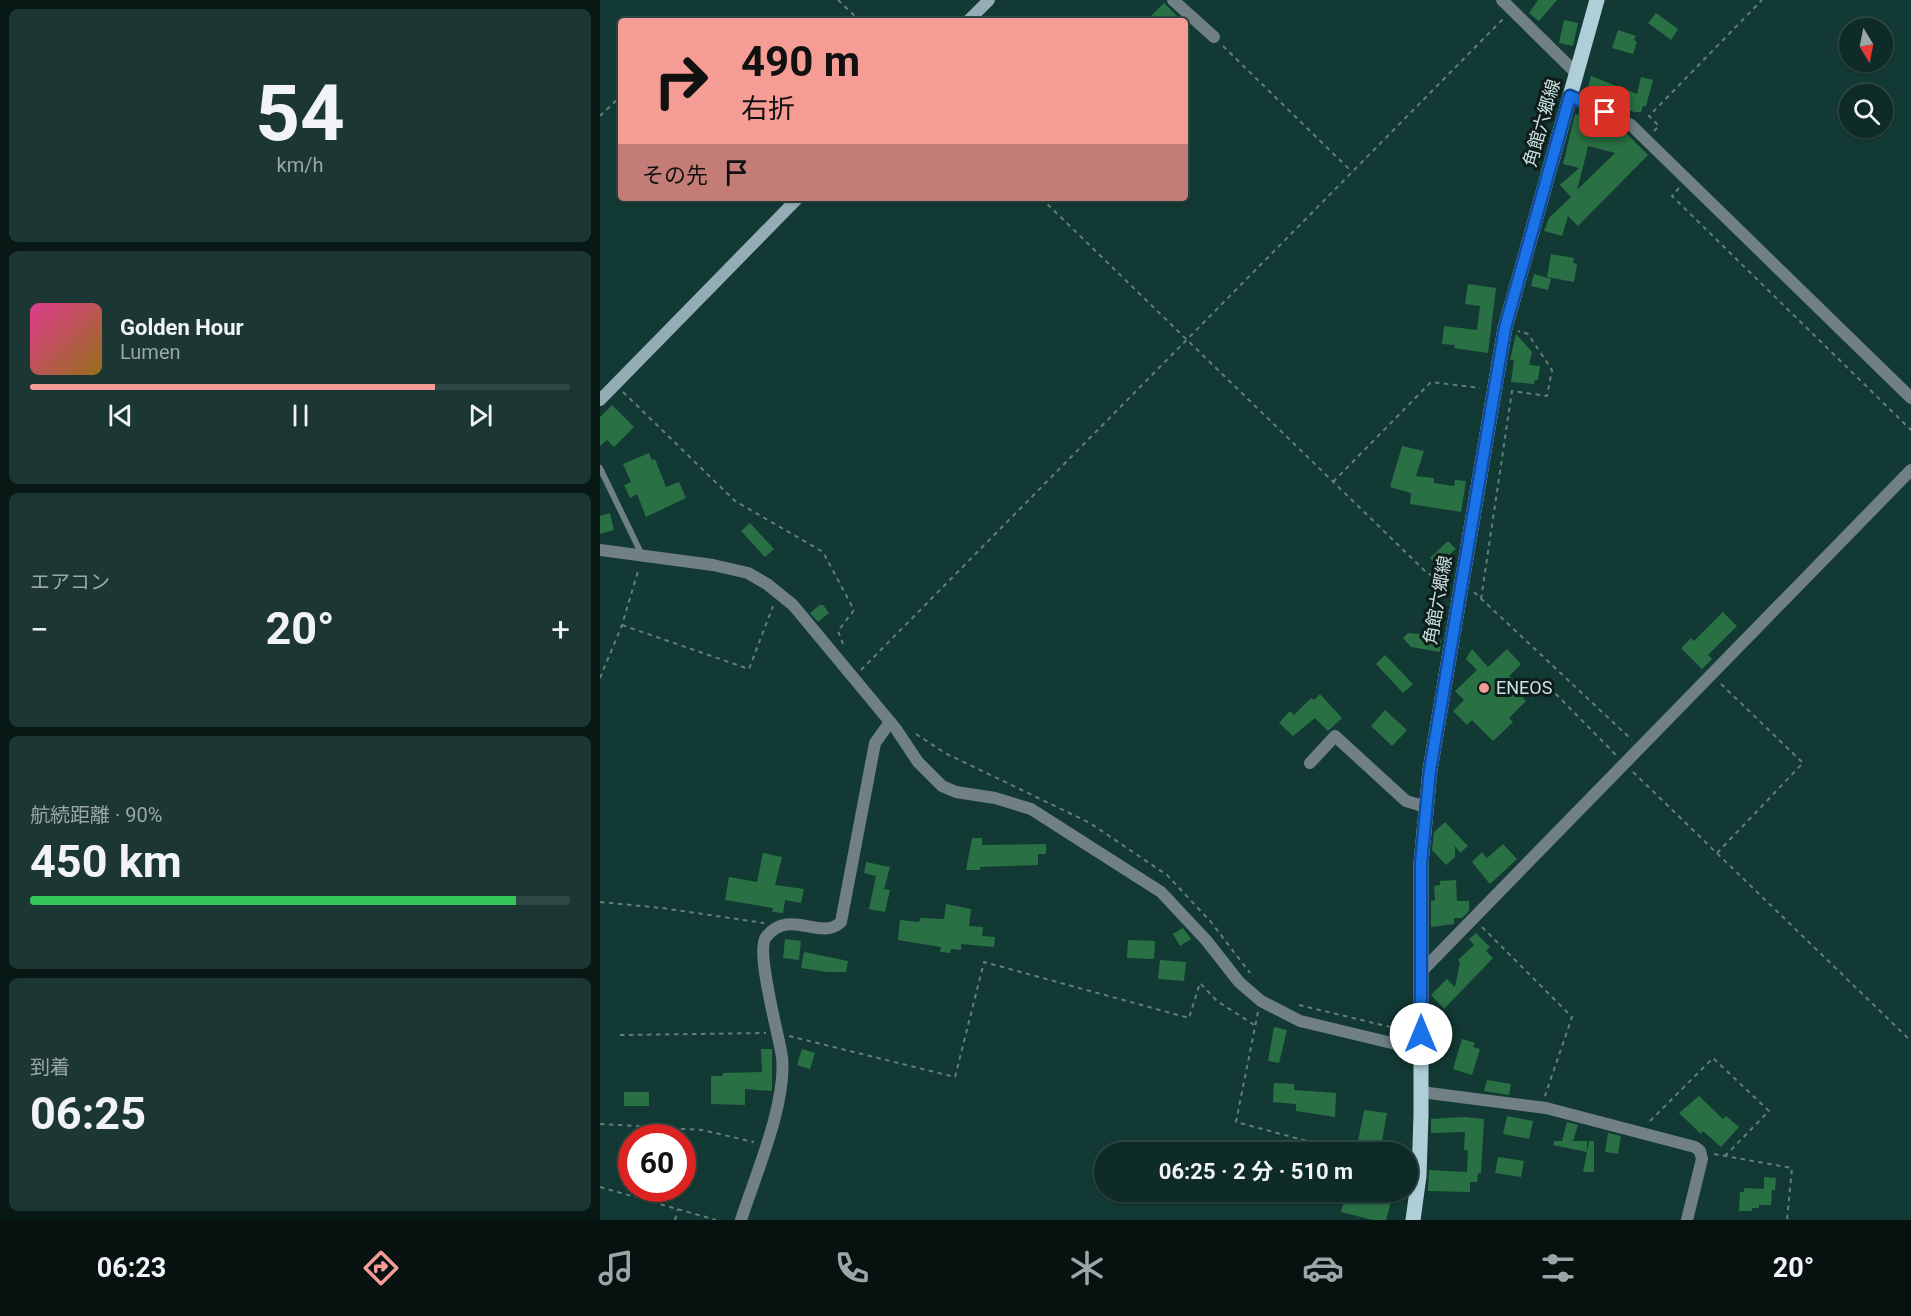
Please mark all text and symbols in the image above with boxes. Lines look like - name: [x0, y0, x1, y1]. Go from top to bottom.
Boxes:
- north arrow: [1839, 18, 1893, 72]
- map controls: [1839, 18, 1893, 138]
- text: 490 m: [741, 37, 860, 86]
- icon: right: [642, 42, 720, 120]
- text: 54: [255, 68, 345, 159]
- street label: 角館六郷線: [1519, 77, 1564, 169]
- button: search: [1839, 84, 1893, 138]
- pin: [1579, 86, 1630, 137]
- text: 右折: [741, 93, 795, 125]
- icon: arrive: [1588, 95, 1621, 128]
- text: km/h: [277, 153, 323, 177]
- icon: arrive: [720, 156, 753, 189]
- text: その先: [642, 163, 708, 188]
- text: Golden Hour: [120, 315, 244, 340]
- text: Lumen: [120, 340, 181, 364]
- icon: previous: [104, 399, 137, 432]
- icon: pause: [284, 399, 317, 432]
- icon: next: [464, 399, 497, 432]
- street label: 角館六郷線: [1419, 554, 1456, 646]
- text: エアコン: [30, 570, 110, 594]
- text: 20°: [265, 602, 335, 655]
- text: −: [30, 610, 49, 649]
- text: +: [551, 610, 570, 649]
- place label: ENEOS: [1496, 677, 1553, 698]
- marker: ENEOS: [1477, 681, 1491, 695]
- text: 航続距離 · 90%: [30, 803, 162, 827]
- text: 450 km: [30, 835, 182, 888]
- position arrow: [1389, 1002, 1453, 1066]
- text: 到着: [30, 1055, 70, 1079]
- text: 06:25: [30, 1087, 146, 1140]
- speed limit sign: 60: [618, 1124, 696, 1202]
- text: 06:25 · 2 分 · 510 m: [1159, 1159, 1353, 1184]
- icon: directions: [360, 1247, 402, 1289]
- icon: music: [595, 1247, 637, 1289]
- icon: phone: [831, 1247, 873, 1289]
- icon: climate: [1066, 1247, 1108, 1289]
- icon: car: [1302, 1247, 1344, 1289]
- icon: filters: [1537, 1247, 1579, 1289]
- text: 06:23: [97, 1252, 166, 1284]
- text: 20°: [1773, 1252, 1814, 1284]

